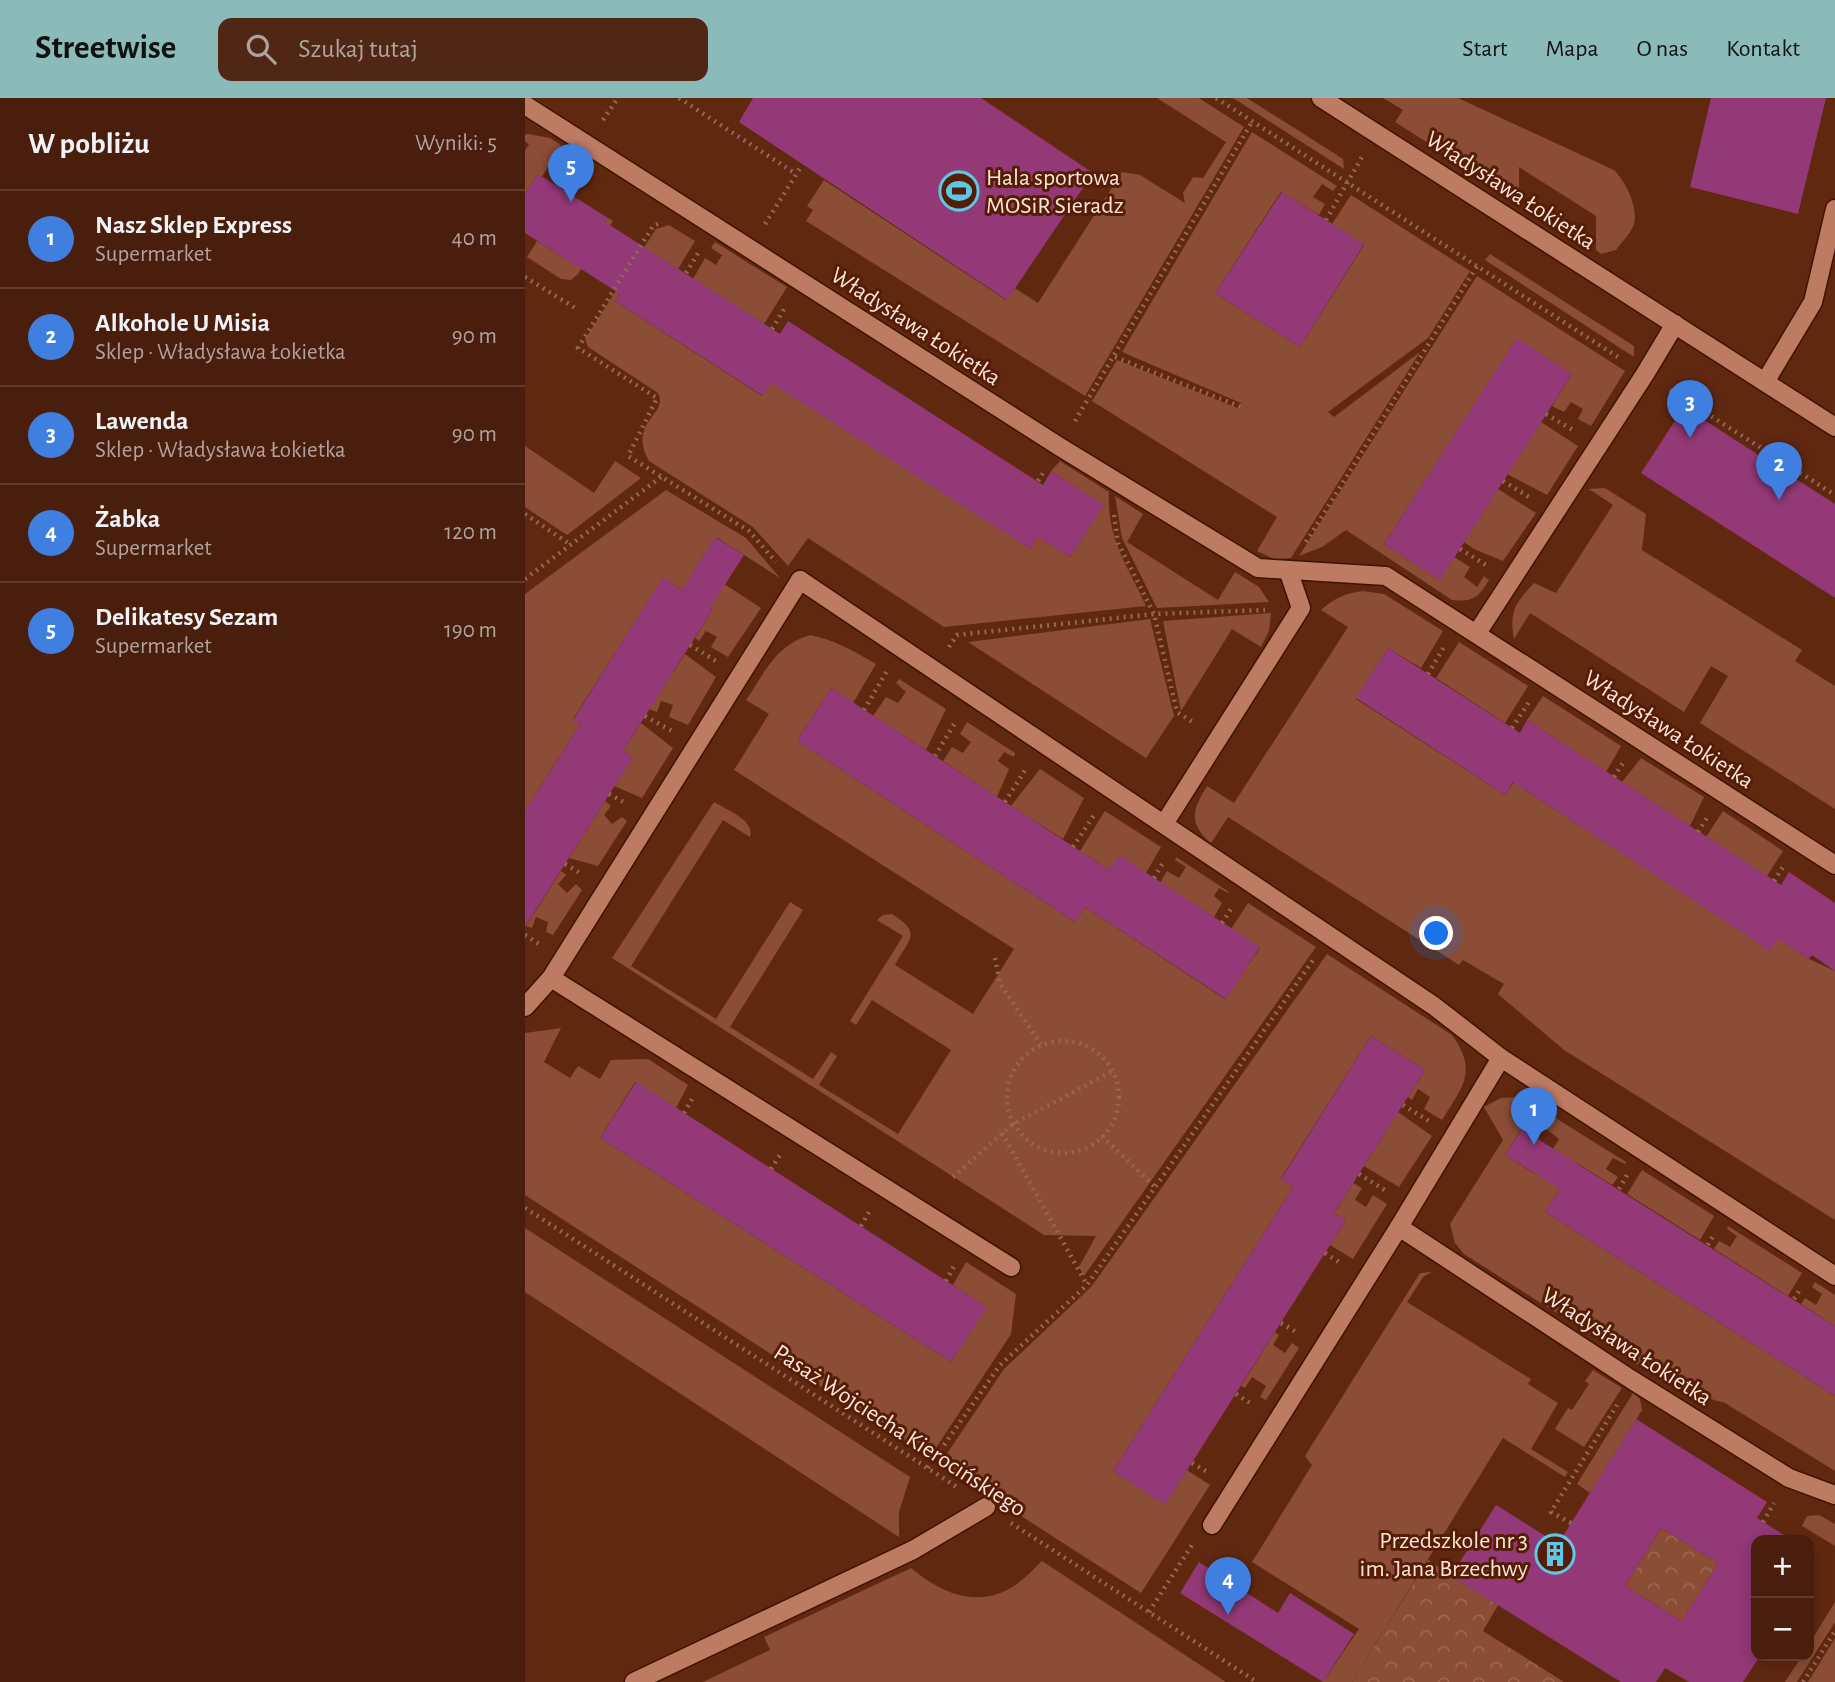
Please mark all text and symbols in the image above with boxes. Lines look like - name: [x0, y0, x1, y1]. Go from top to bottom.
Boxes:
- search box: [218, 18, 708, 81]
- icon: search: [242, 30, 280, 68]
- text: Streetwise: [35, 32, 176, 65]
- text: Szukaj tutaj: [298, 36, 418, 62]
- text: Start: [1462, 37, 1507, 61]
- text: Mapa: [1545, 37, 1599, 61]
- text: O nas: [1637, 37, 1688, 61]
- text: Kontakt: [1726, 37, 1800, 61]
- street label: Władysława Łokietka: [1421, 127, 1600, 255]
- text: W pobliżu: [28, 129, 150, 159]
- text: Wyniki: 5: [415, 132, 497, 155]
- pin: 5: [548, 144, 594, 202]
- place label: Hala sportowa MOSiR Sieradz: [986, 166, 1124, 218]
- sports icon: Hala sportowa MOSiR Sieradz: [938, 170, 980, 212]
- text: Nasz Sklep Express: [95, 212, 292, 238]
- text: 1: [47, 227, 55, 250]
- text: 40 m: [452, 227, 497, 250]
- text: Supermarket: [95, 243, 212, 266]
- street label: Władysława Łokietka: [826, 263, 1005, 391]
- text: Alkohole U Misia: [95, 310, 270, 336]
- text: 2: [46, 325, 56, 348]
- text: 90 m: [452, 325, 497, 348]
- text: Sklep · Władysława Łokietka: [95, 341, 346, 364]
- pin: 3: [1667, 380, 1713, 438]
- text: Lawenda: [95, 408, 189, 434]
- text: 3: [46, 423, 56, 446]
- text: 90 m: [452, 423, 497, 446]
- text: Sklep · Władysława Łokietka: [95, 439, 346, 462]
- pin: 2: [1756, 442, 1802, 500]
- text: Żabka: [95, 506, 160, 532]
- text: 4: [45, 521, 57, 544]
- text: 120 m: [444, 521, 497, 544]
- text: Supermarket: [95, 537, 212, 560]
- text: Delikatesy Sezam: [95, 604, 278, 630]
- text: 5: [46, 619, 56, 642]
- text: 190 m: [444, 619, 497, 642]
- text: Supermarket: [95, 635, 212, 658]
- street label: Władysława Łokietka: [1579, 666, 1758, 794]
- your location: [1419, 916, 1453, 950]
- pin: 1: [1511, 1087, 1557, 1145]
- street label: Władysława Łokietka: [1537, 1283, 1716, 1411]
- street label: Pasaż Wojciecha Kierocińskiego: [769, 1340, 1030, 1521]
- place label: Przedszkole nr 3 im. Jana Brzechwy: [1360, 1529, 1528, 1581]
- building icon: Przedszkole nr 3 im. Jana Brzechwy: [1534, 1533, 1576, 1575]
- map controls: [1751, 1535, 1814, 1661]
- button: +: [1751, 1535, 1814, 1598]
- pin: 4: [1205, 1557, 1251, 1615]
- button: −: [1751, 1598, 1814, 1661]

